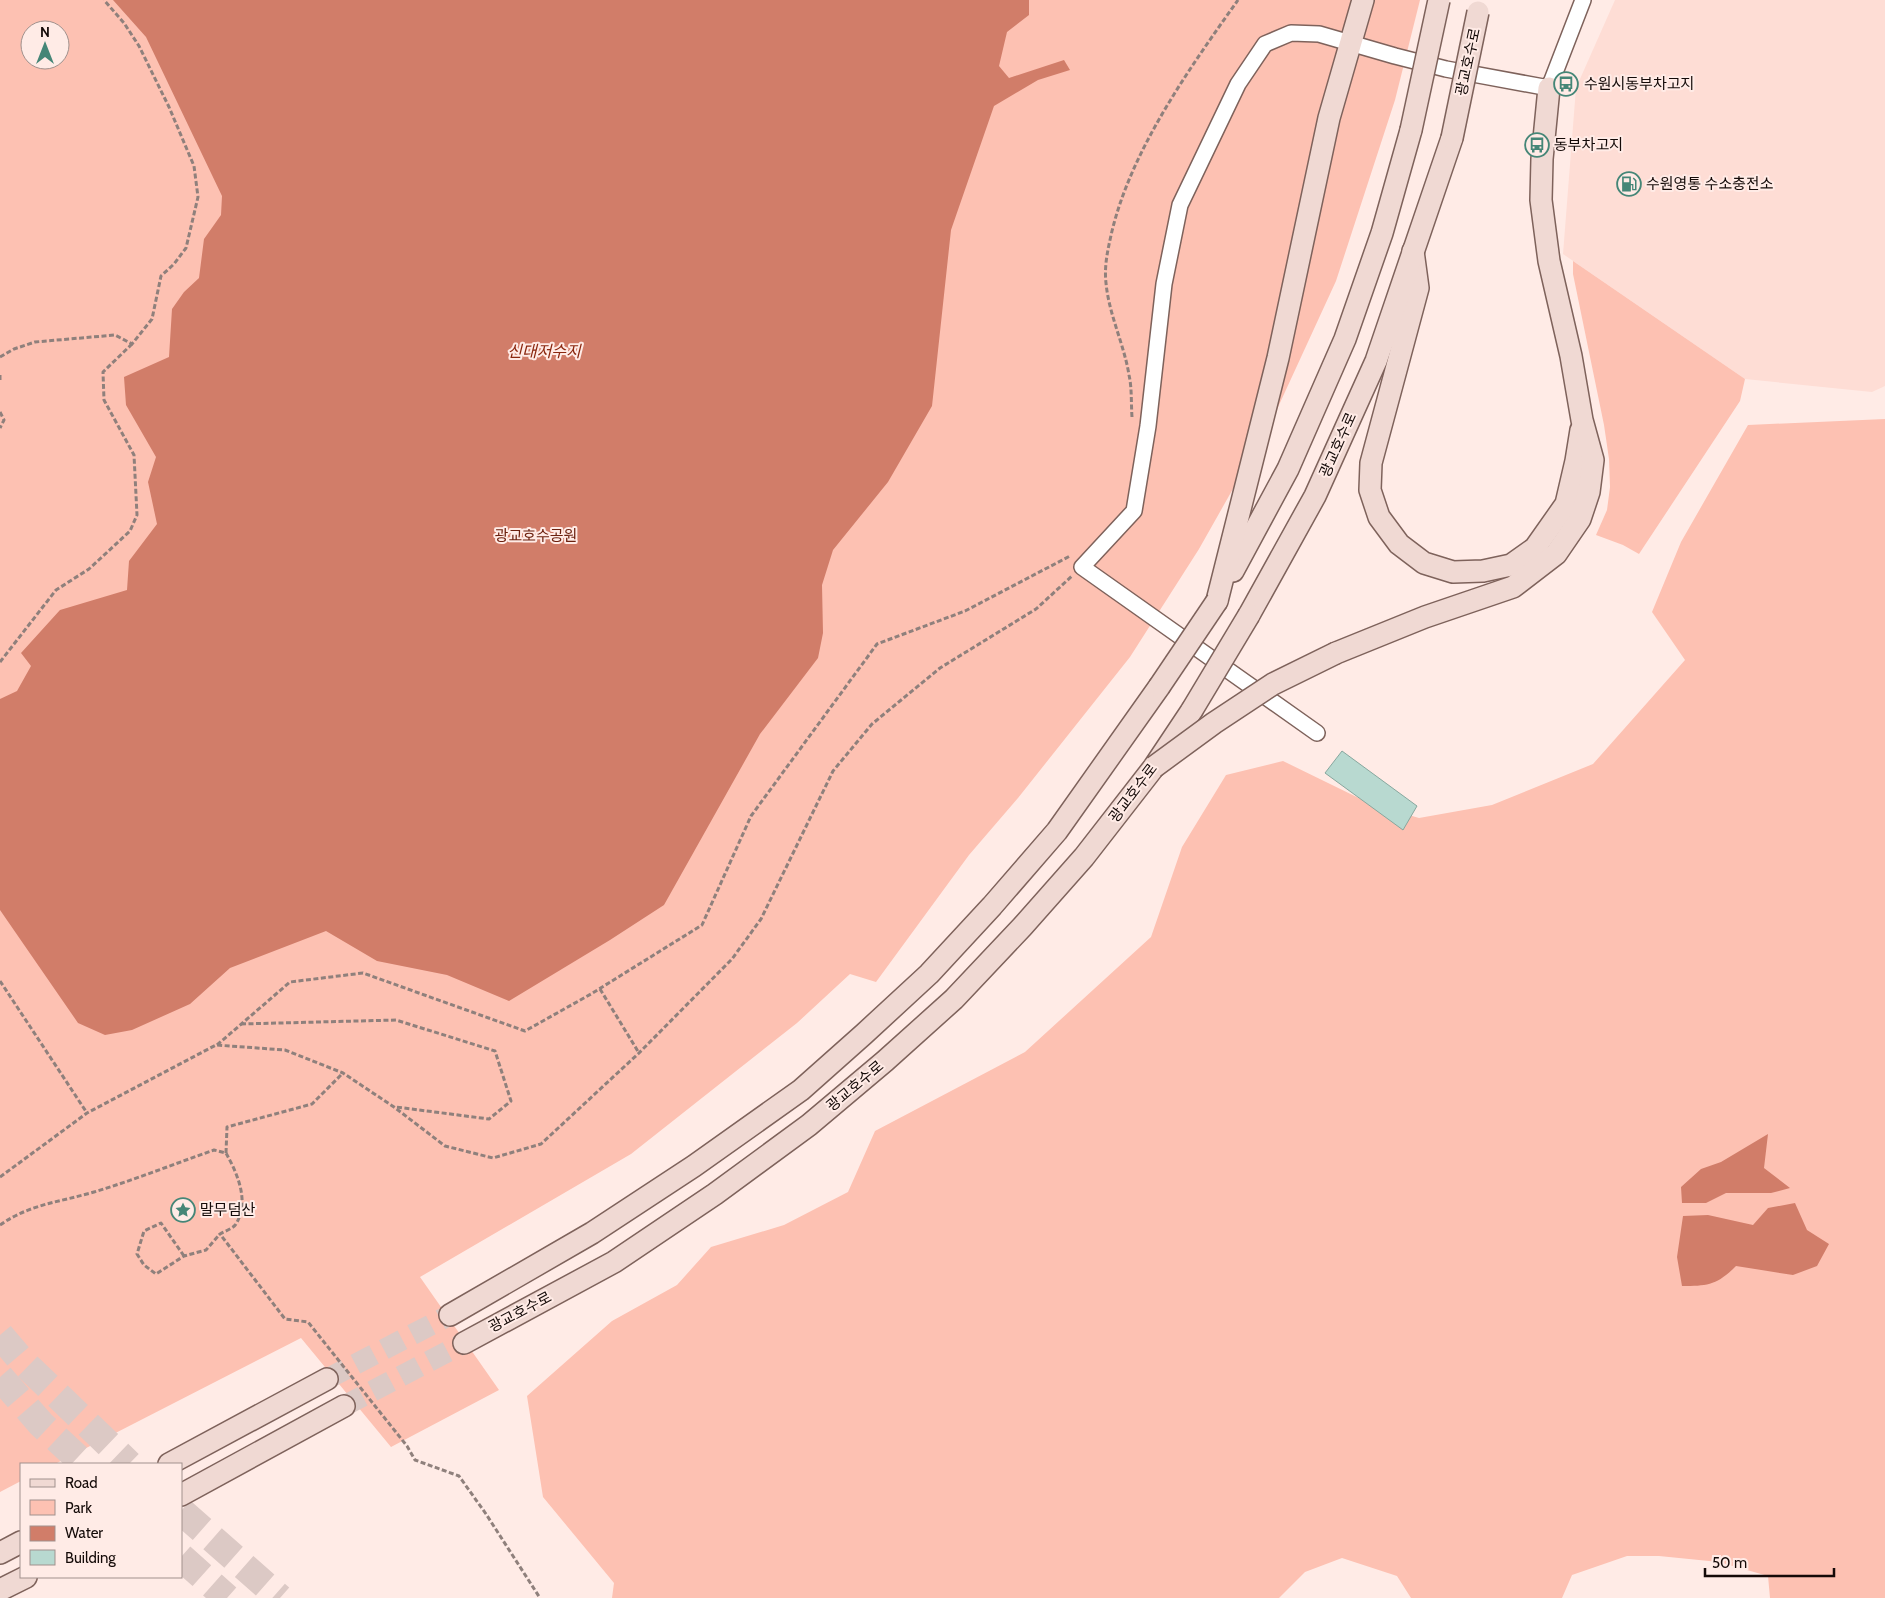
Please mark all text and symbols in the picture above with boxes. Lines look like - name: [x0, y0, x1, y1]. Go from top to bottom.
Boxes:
- north arrow: [20, 20, 70, 70]
- text: N: [40, 23, 50, 41]
- street label: 광교호수로: [1452, 26, 1484, 98]
- bus stop icon: 수원시동부차고지: [1553, 71, 1579, 97]
- place label: 수원시동부차고지: [1584, 75, 1694, 93]
- bus stop icon: 동부차고지: [1524, 132, 1550, 158]
- place label: 동부차고지: [1554, 136, 1623, 154]
- fuel station icon: 수원영통 수소충전소: [1616, 171, 1642, 197]
- place label: 수원영통 수소충전소: [1646, 175, 1774, 193]
- water label: 신대저수지: [507, 342, 582, 361]
- street label: 광교호수로: [1316, 410, 1360, 480]
- park label: 광교호수공원: [495, 527, 577, 545]
- street label: 광교호수로: [1105, 760, 1161, 826]
- street label: 광교호수로: [823, 1057, 887, 1115]
- place icon: 말무덤산: [170, 1197, 196, 1223]
- place label: 말무덤산: [200, 1201, 255, 1219]
- street label: 광교호수로: [485, 1288, 555, 1336]
- legend: [20, 1463, 182, 1578]
- text: Road: [65, 1474, 98, 1492]
- text: Park: [65, 1499, 92, 1517]
- text: Water: [65, 1524, 103, 1542]
- scale bar: [1705, 1546, 1834, 1578]
- text: Building: [65, 1549, 116, 1567]
- text: 50 m: [1712, 1554, 1747, 1572]

